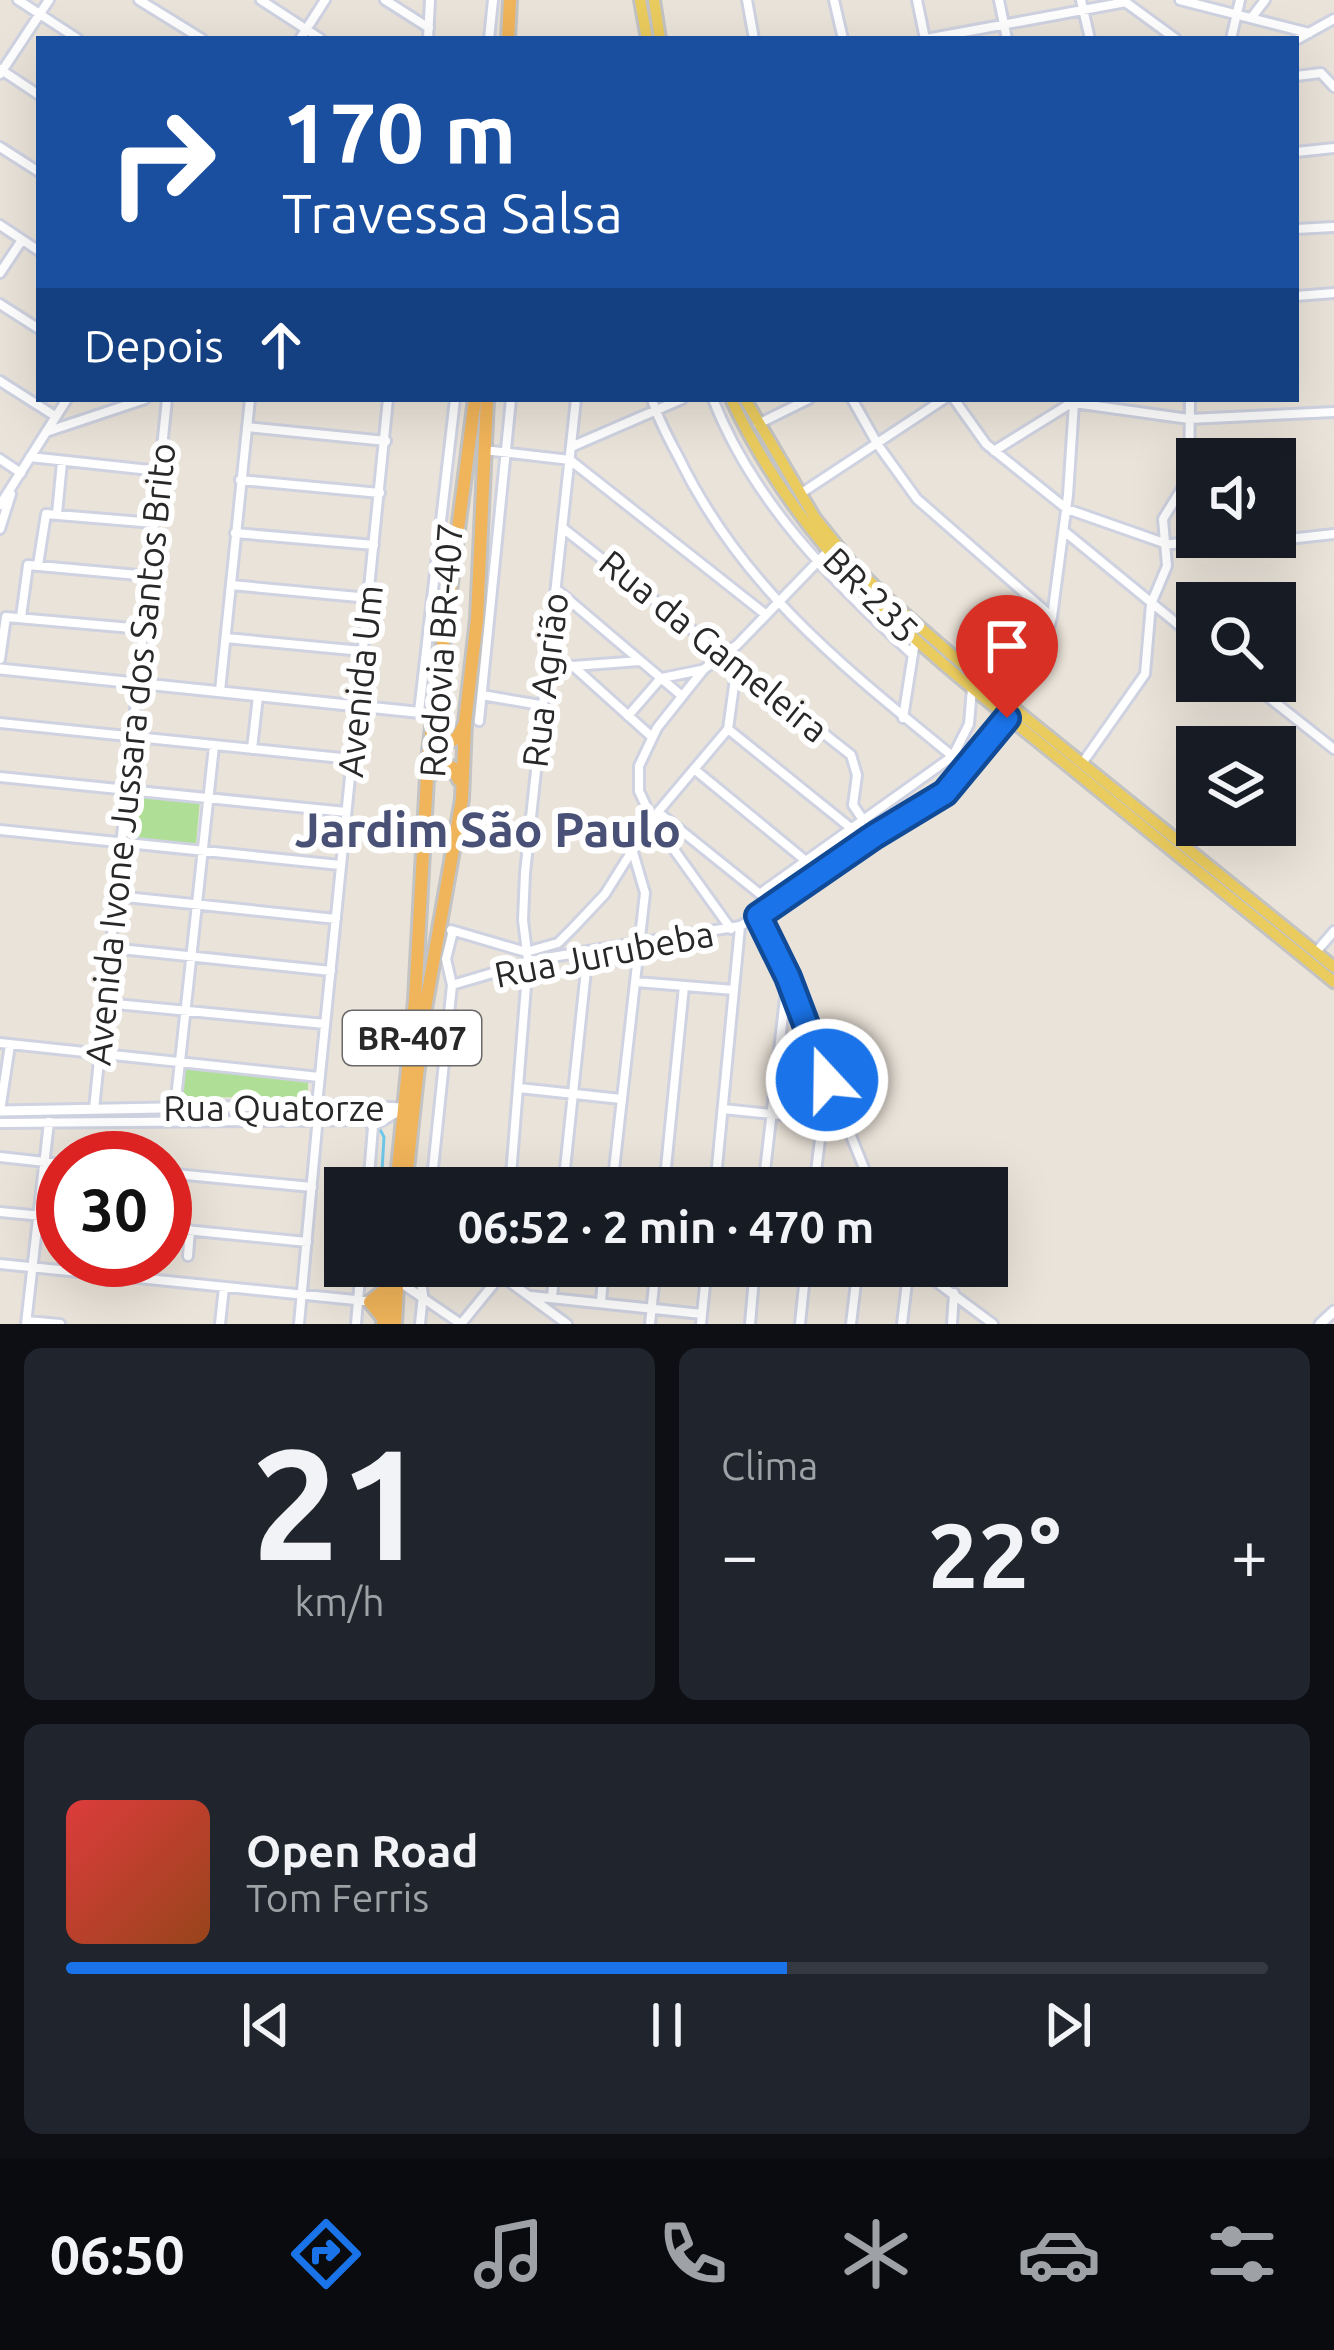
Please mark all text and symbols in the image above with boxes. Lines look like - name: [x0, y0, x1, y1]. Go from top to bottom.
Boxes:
- icon: right: [84, 84, 240, 240]
- text: 170 m: [282, 85, 516, 179]
- text: Travessa Salsa: [282, 183, 623, 243]
- icon: ahead: [248, 312, 314, 378]
- text: Depois: [84, 320, 224, 371]
- map controls: [1176, 438, 1296, 846]
- button: sound: [1176, 438, 1296, 558]
- street label: Avenida Ivone Jussara dos Santos Brito: [76, 441, 183, 1067]
- street label: Rodovia BR-407: [411, 521, 470, 779]
- street label: BR-235: [816, 539, 927, 650]
- street label: Rua da Gameleira: [592, 541, 836, 750]
- button: search: [1176, 582, 1296, 702]
- street label: Avenida Um: [329, 583, 390, 779]
- street label: Rua Agrião: [513, 590, 576, 770]
- pin: [956, 595, 1058, 718]
- icon: arrive: [974, 613, 1040, 679]
- button: layers: [1176, 726, 1296, 846]
- district label: Jardim São Paulo: [295, 802, 681, 856]
- street label: Rua Jurubeba: [491, 912, 717, 995]
- road number: BR-407: [343, 1011, 481, 1065]
- position arrow: [764, 1017, 890, 1143]
- street label: Rua Quatorze: [163, 1087, 385, 1128]
- speed limit sign: 30: [36, 1131, 192, 1287]
- text: 06:52 · 2 min · 470 m: [458, 1201, 874, 1252]
- text: 21: [252, 1415, 427, 1589]
- text: Clima: [721, 1444, 818, 1487]
- text: 22°: [928, 1504, 1061, 1605]
- text: −: [721, 1517, 758, 1591]
- text: +: [1231, 1517, 1268, 1591]
- text: km/h: [294, 1580, 385, 1623]
- text: Open Road: [246, 1825, 478, 1876]
- text: Tom Ferris: [246, 1876, 429, 1919]
- icon: previous: [233, 1992, 299, 2058]
- icon: pause: [634, 1992, 700, 2058]
- icon: next: [1035, 1992, 1101, 2058]
- icon: directions: [284, 2212, 368, 2296]
- icon: music: [467, 2212, 551, 2296]
- icon: phone: [651, 2212, 735, 2296]
- icon: climate: [834, 2212, 918, 2296]
- icon: car: [1017, 2212, 1101, 2296]
- icon: filters: [1200, 2212, 1284, 2296]
- text: 06:50: [50, 2224, 185, 2284]

